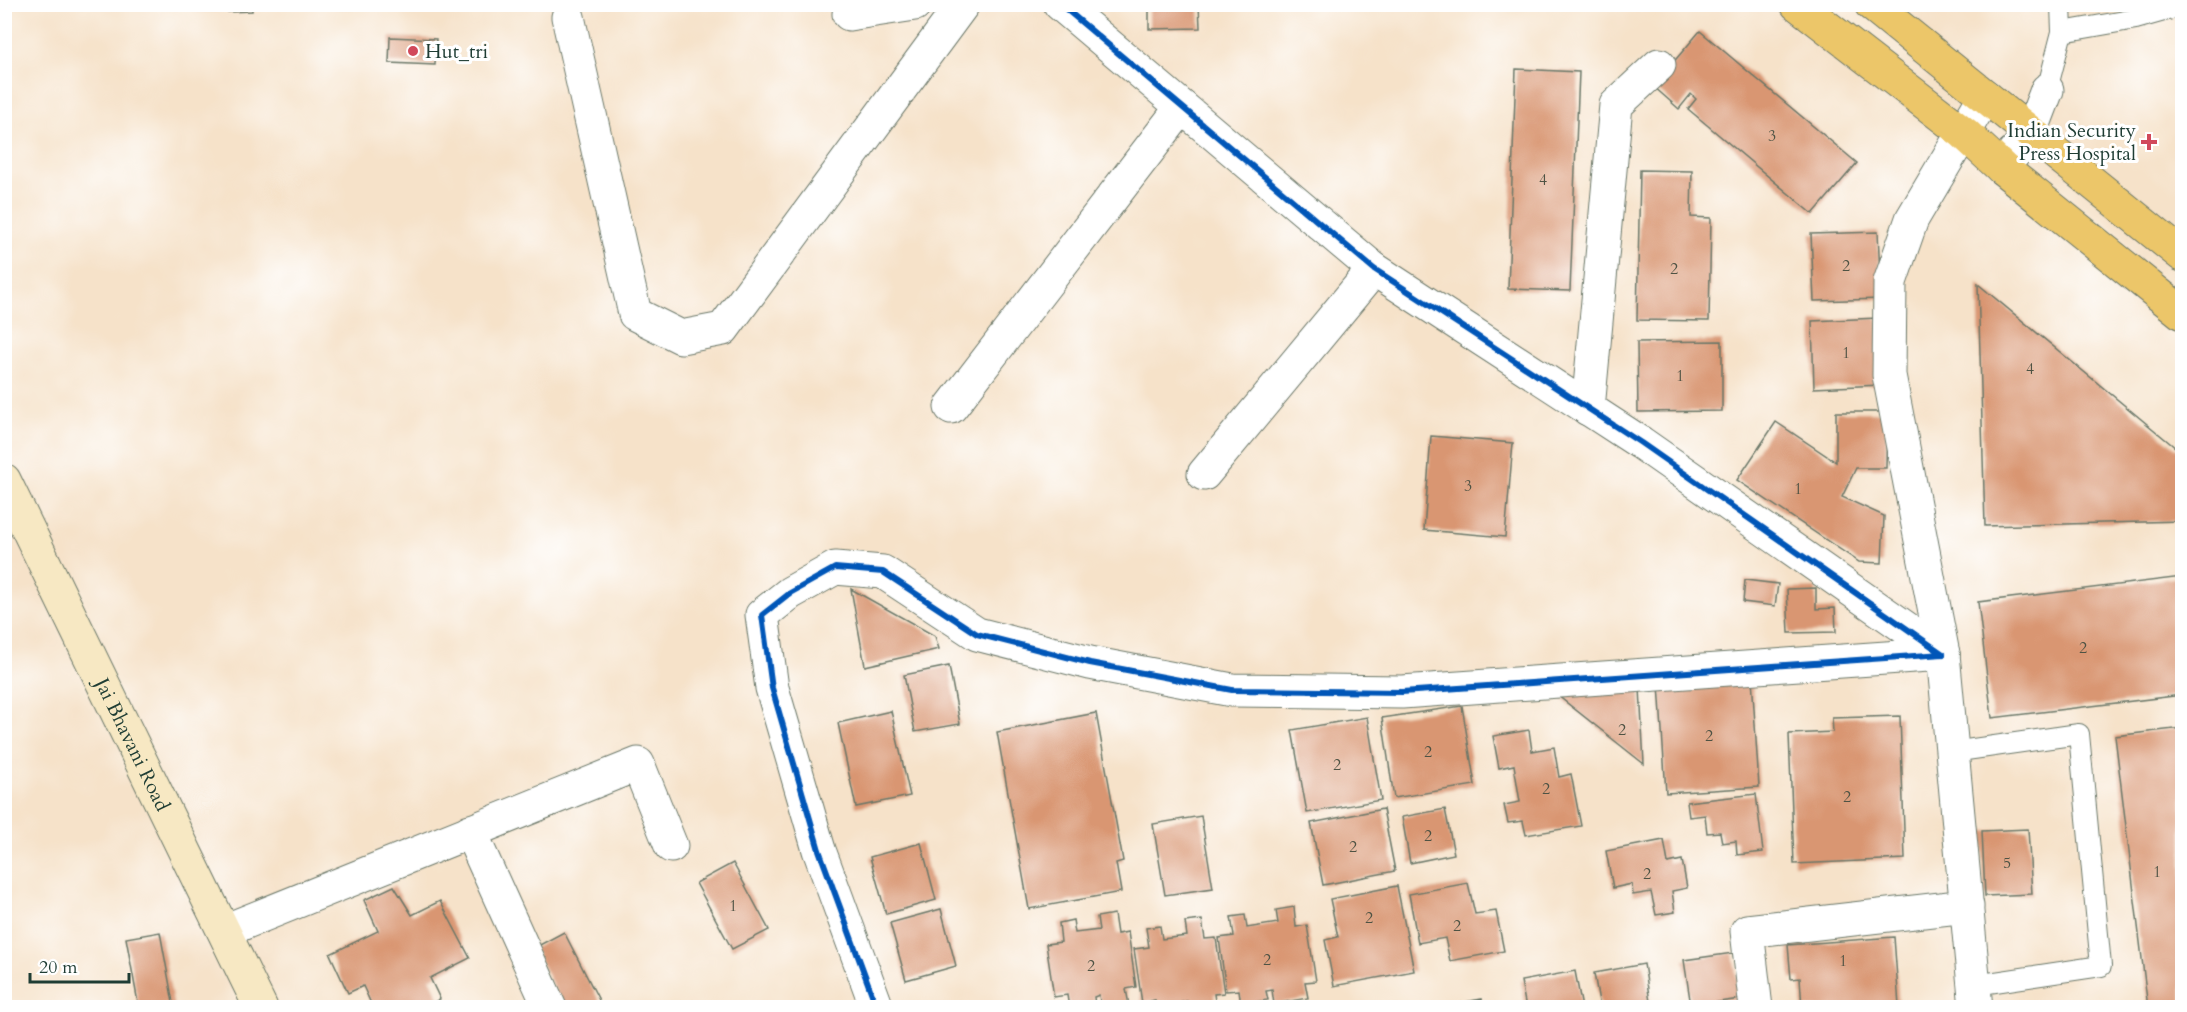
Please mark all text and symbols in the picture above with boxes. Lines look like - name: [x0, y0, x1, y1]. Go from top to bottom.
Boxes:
- place label: Hut_tri: [425, 38, 489, 65]
- marker: Hut_tri: [406, 44, 420, 58]
- place label: Indian Security Press Hospital: [2007, 117, 2136, 167]
- house number: 3: [1768, 125, 1776, 147]
- marker: Indian Security Press Hospital: [2140, 133, 2158, 151]
- house number: 4: [1539, 169, 1547, 191]
- house number: 2: [1842, 255, 1850, 277]
- house number: 2: [1670, 258, 1678, 280]
- house number: 1: [1842, 342, 1850, 364]
- house number: 4: [2026, 358, 2034, 380]
- house number: 1: [1676, 365, 1684, 387]
- house number: 3: [1464, 475, 1472, 497]
- house number: 1: [1794, 478, 1802, 500]
- house number: 2: [2079, 637, 2087, 659]
- street label: Jai Bhavani Road: [88, 671, 177, 816]
- house number: 2: [1618, 719, 1626, 741]
- house number: 2: [1705, 725, 1713, 747]
- house number: 2: [1424, 741, 1432, 763]
- house number: 2: [1333, 754, 1341, 776]
- house number: 2: [1542, 778, 1550, 800]
- house number: 2: [1843, 786, 1851, 808]
- house number: 2: [1424, 825, 1432, 847]
- house number: 2: [1349, 836, 1357, 858]
- house number: 5: [2003, 852, 2011, 874]
- house number: 1: [2153, 861, 2161, 883]
- house number: 2: [1643, 863, 1651, 885]
- house number: 1: [729, 895, 737, 917]
- house number: 2: [1365, 907, 1373, 929]
- house number: 2: [1453, 915, 1461, 937]
- scale bar: [30, 946, 129, 984]
- house number: 2: [1263, 949, 1271, 971]
- house number: 1: [1839, 950, 1847, 972]
- text: 20 m: [39, 955, 78, 980]
- house number: 2: [1087, 955, 1095, 977]

